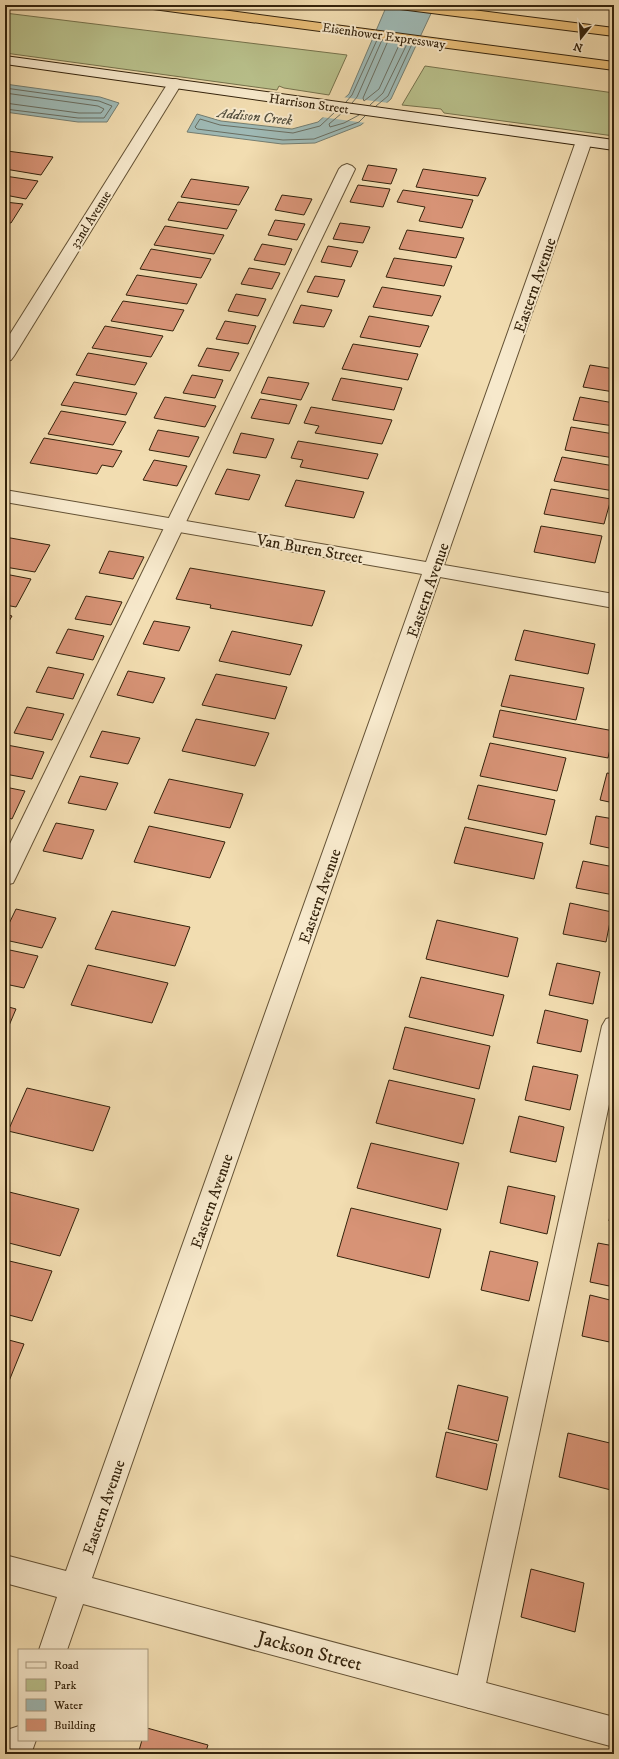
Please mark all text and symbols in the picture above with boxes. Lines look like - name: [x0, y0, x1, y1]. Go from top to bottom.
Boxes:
- north arrow: [561, 18, 601, 58]
- street label: Eisenhower Expressway: [321, 19, 447, 53]
- text: N: [572, 39, 585, 55]
- street label: Harrison Street: [268, 90, 350, 118]
- water label: Addison Creek: [215, 104, 293, 130]
- street label: 32nd Avenue: [67, 188, 115, 251]
- street label: Eastern Avenue: [509, 235, 561, 335]
- street label: Van Buren Street: [254, 530, 365, 568]
- street label: Eastern Avenue: [402, 540, 454, 640]
- street label: Eastern Avenue: [294, 846, 346, 946]
- street label: Eastern Avenue: [186, 1151, 238, 1251]
- street label: Eastern Avenue: [78, 1457, 130, 1557]
- street label: Jackson Street: [253, 1626, 364, 1676]
- legend: [18, 1649, 148, 1741]
- text: Road: [54, 1658, 79, 1673]
- text: Park: [54, 1678, 76, 1693]
- text: Water: [53, 1698, 83, 1713]
- text: Building: [54, 1718, 95, 1733]

